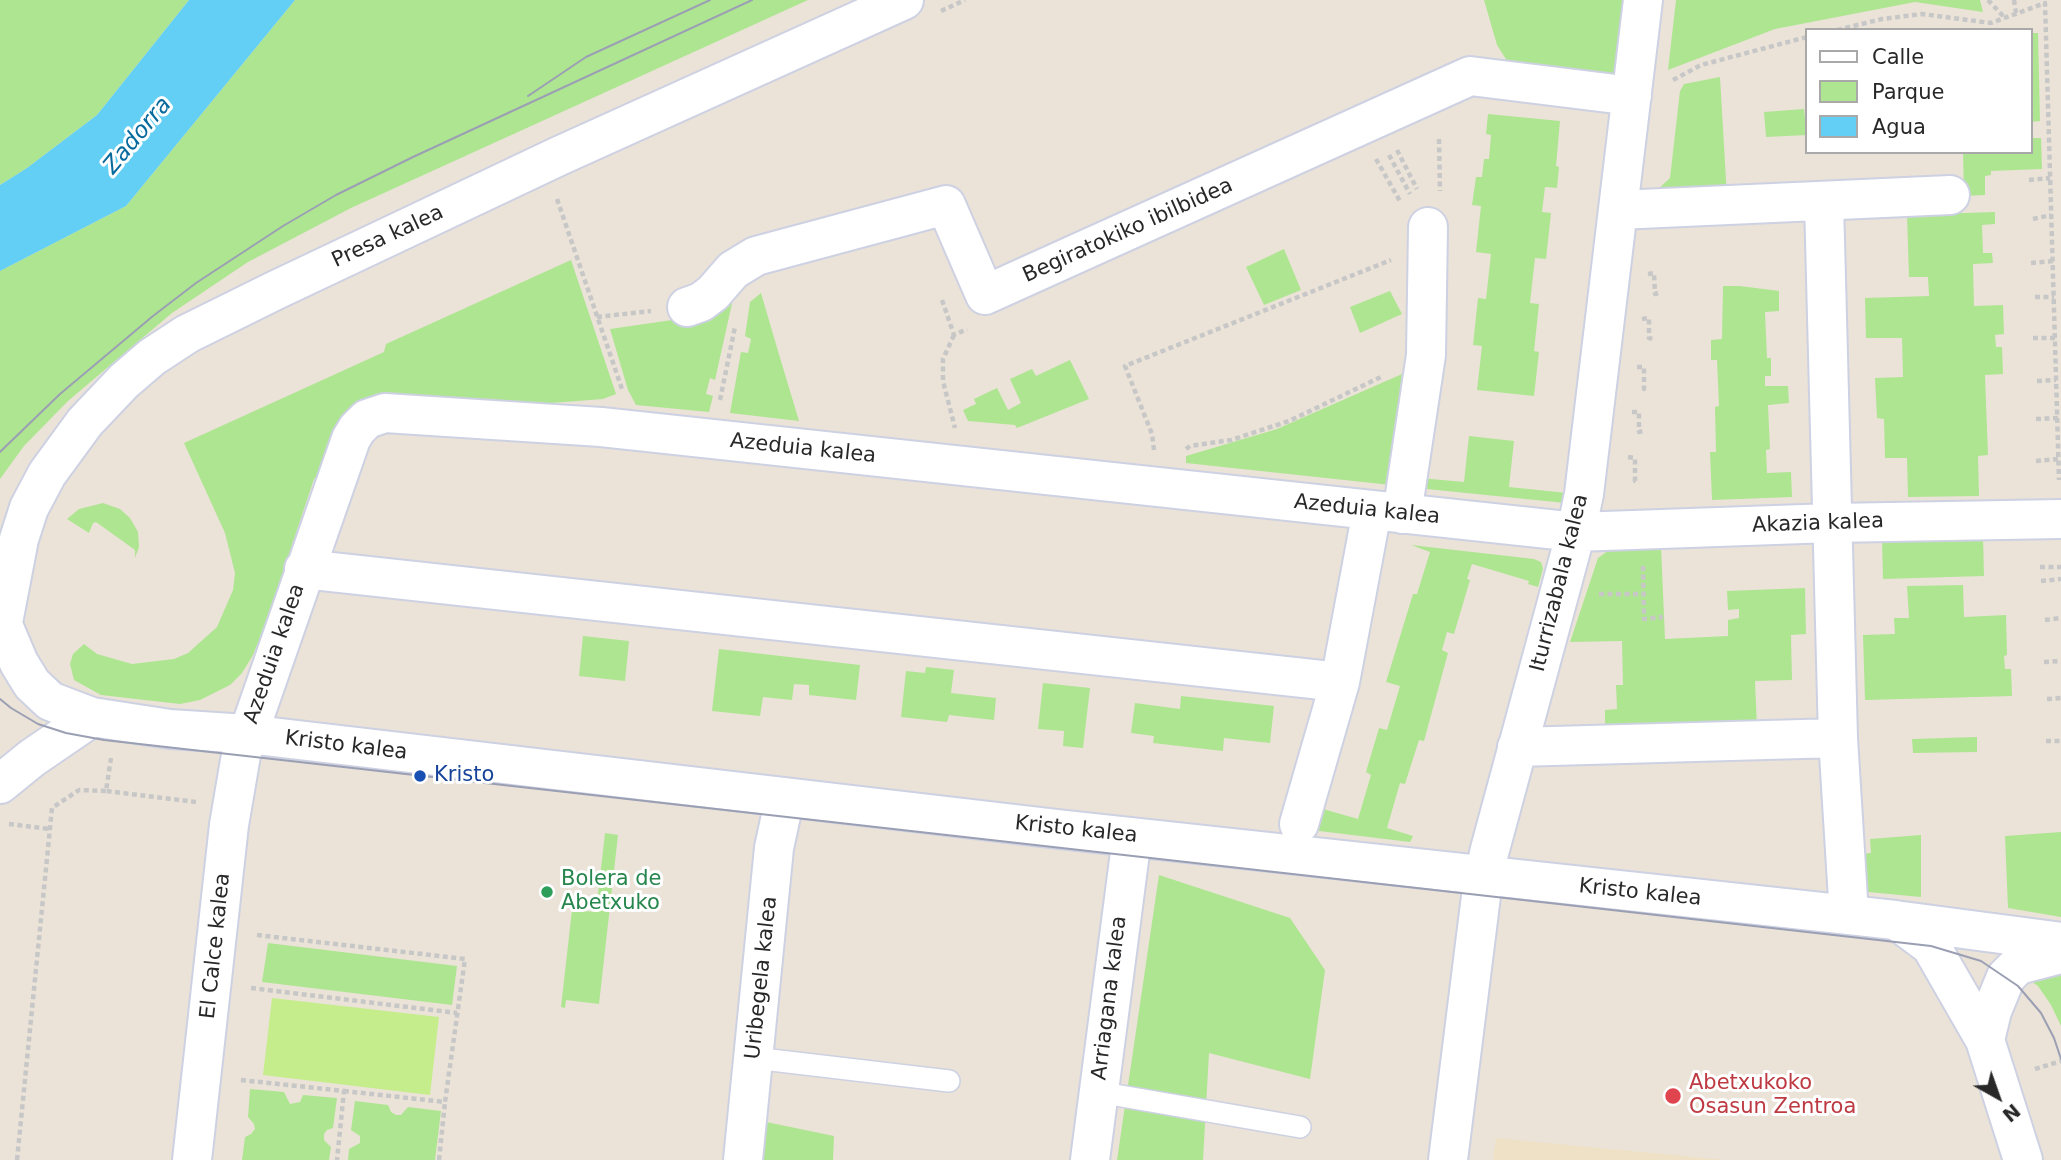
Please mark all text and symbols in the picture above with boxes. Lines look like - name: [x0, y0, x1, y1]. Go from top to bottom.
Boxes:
- legend: [1806, 28, 2033, 154]
- text: Calle: [1872, 45, 1924, 69]
- text: Parque: [1872, 80, 1944, 104]
- water label: Zadorra: [98, 92, 178, 180]
- text: Agua: [1872, 115, 1926, 139]
- street label: Begiratokiko ibilbidea: [1019, 173, 1237, 289]
- street label: Presa kalea: [328, 200, 448, 274]
- street label: Azeduia kalea: [729, 429, 877, 469]
- street label: Azeduia kalea: [1293, 490, 1441, 530]
- street label: Iturrizabala kalea: [1526, 492, 1594, 674]
- street label: Akazia kalea: [1752, 509, 1884, 539]
- street label: Azeduia kalea: [239, 581, 311, 727]
- street label: Kristo kalea: [283, 726, 409, 766]
- place label: Kristo: [434, 763, 494, 789]
- marker: Kristo: [412, 768, 428, 784]
- street label: Kristo kalea: [1013, 811, 1139, 849]
- place label: Bolera de Abetxuko: [561, 867, 661, 917]
- street label: El Calce kalea: [196, 872, 236, 1020]
- street label: Kristo kalea: [1577, 874, 1703, 912]
- marker: Bolera de Abetxuko: [539, 884, 555, 900]
- street label: Uribegela kalea: [741, 895, 783, 1061]
- street label: Arriagana kalea: [1087, 914, 1133, 1082]
- north arrow: [1963, 1062, 2033, 1132]
- place label: Abetxukoko Osasun Zentroa: [1689, 1071, 1856, 1121]
- marker: Abetxukoko Osasun Zentroa: [1663, 1086, 1683, 1106]
- text: N: [1998, 1100, 2025, 1127]

